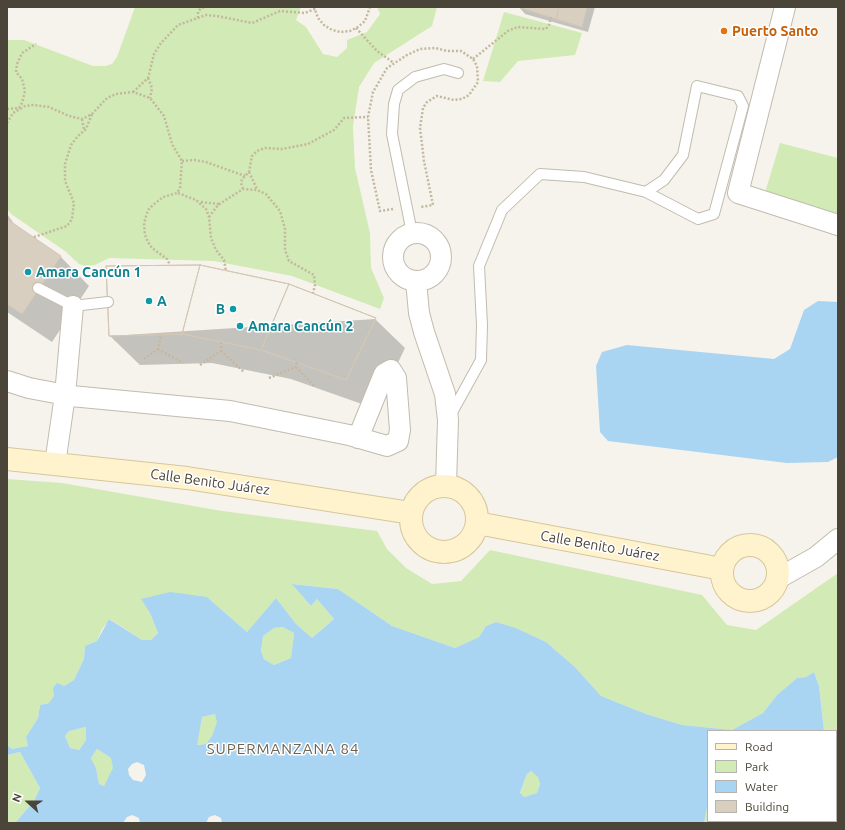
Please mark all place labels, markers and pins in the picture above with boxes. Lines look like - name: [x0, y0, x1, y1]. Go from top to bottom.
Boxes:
- place label: Puerto Santo: [732, 23, 819, 39]
- marker: Puerto Santo: [719, 26, 729, 36]
- place label: Amara Cancún 1: [36, 264, 141, 280]
- marker: Amara Cancún 1: [23, 267, 33, 277]
- place label: A: [157, 293, 167, 309]
- marker: A: [144, 296, 154, 306]
- place label: B: [216, 301, 225, 317]
- marker: B: [228, 304, 238, 314]
- place label: Amara Cancún 2: [248, 318, 353, 334]
- marker: Amara Cancún 2: [235, 321, 245, 331]

